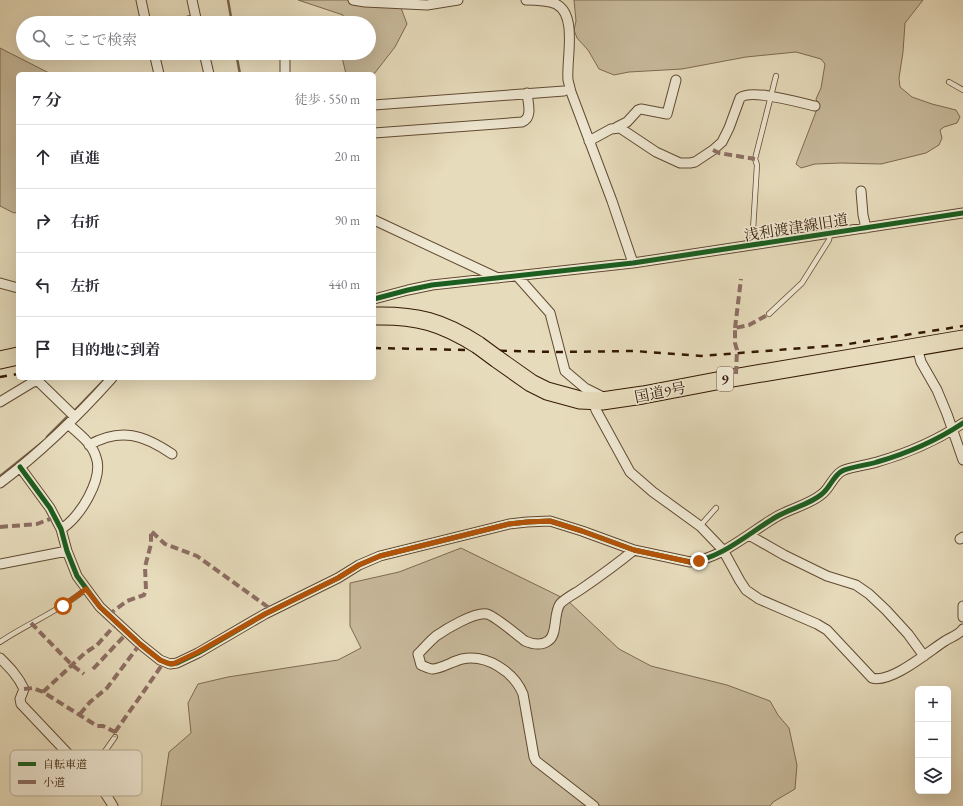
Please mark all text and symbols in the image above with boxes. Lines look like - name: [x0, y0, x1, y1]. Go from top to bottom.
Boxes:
- search box: [16, 16, 376, 60]
- icon: search: [30, 27, 52, 49]
- text: ここで検索: [62, 30, 137, 49]
- text: 7 分: [32, 89, 62, 111]
- text: 徒歩 · 550 m: [295, 91, 360, 108]
- icon: ahead: [32, 146, 54, 168]
- text: 直進: [70, 148, 100, 167]
- text: 20 m: [335, 148, 360, 165]
- street label: 浅利渡津線旧道: [743, 209, 849, 245]
- icon: right: [32, 210, 54, 232]
- text: 右折: [70, 212, 100, 231]
- text: 90 m: [335, 212, 360, 229]
- icon: left: [32, 274, 54, 296]
- text: 左折: [70, 276, 100, 295]
- text: 440 m: [329, 276, 360, 293]
- icon: arrive: [32, 338, 54, 360]
- text: 目的地に到着: [70, 340, 160, 359]
- road number: 9: [717, 367, 733, 391]
- street label: 国道9号: [633, 378, 687, 406]
- route end: [690, 552, 708, 570]
- route start: [54, 597, 72, 615]
- map controls: [915, 686, 951, 794]
- button: +: [915, 686, 951, 722]
- button: −: [915, 722, 951, 758]
- legend: [10, 750, 142, 796]
- text: 自転車道: [43, 757, 87, 771]
- button: layers: [915, 758, 951, 794]
- text: 小道: [43, 775, 65, 789]

